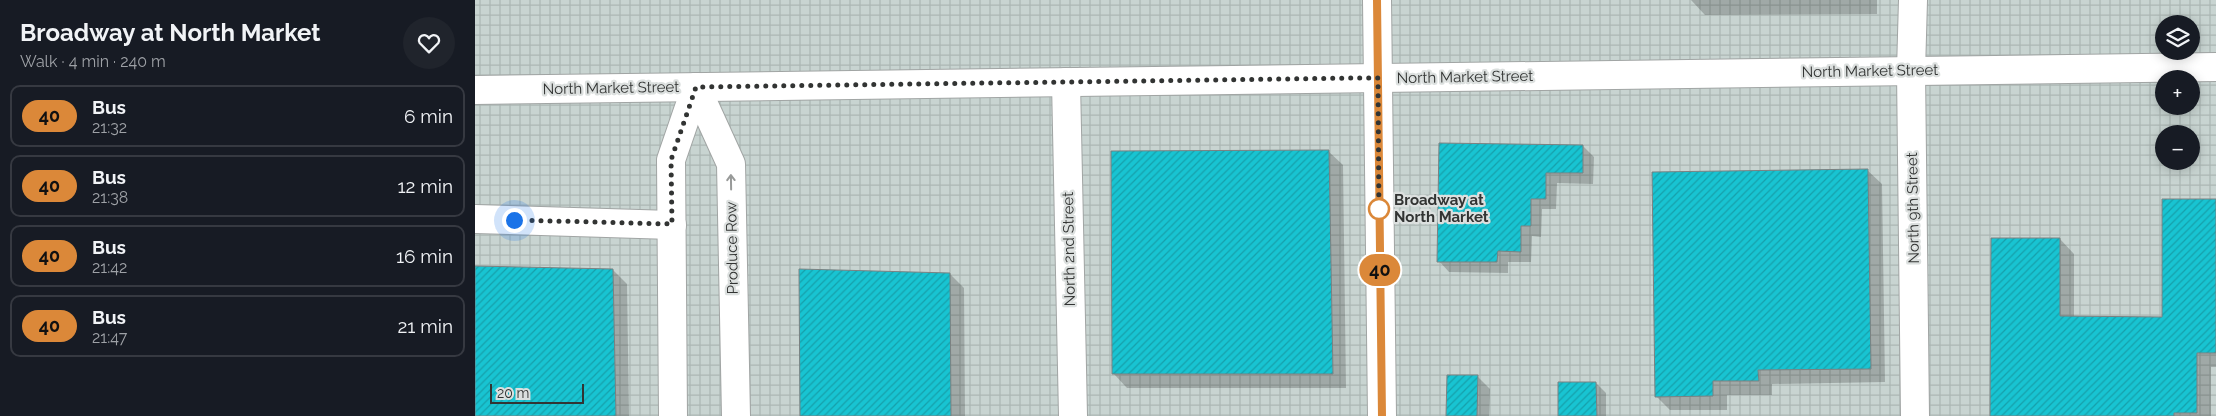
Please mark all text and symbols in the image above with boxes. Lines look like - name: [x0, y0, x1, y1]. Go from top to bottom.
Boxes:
- map controls: [2155, 15, 2200, 170]
- button: layers: [2155, 15, 2200, 60]
- button: heart: [403, 17, 455, 69]
- text: Broadway at North Market: [20, 18, 321, 47]
- text: Walk · 4 min · 240 m: [20, 52, 166, 71]
- street label: North Market Street: [1802, 61, 1938, 81]
- street label: North Market Street: [1397, 67, 1533, 87]
- button: +: [2155, 70, 2200, 115]
- street label: North Market Street: [543, 78, 679, 98]
- text: Bus: [92, 96, 126, 118]
- text: 40: [39, 105, 60, 126]
- text: 6 min: [404, 105, 453, 127]
- text: 21:32: [92, 118, 127, 137]
- button: −: [2155, 125, 2200, 170]
- street label: North 9th Street: [1903, 152, 1923, 264]
- text: Bus: [92, 166, 126, 188]
- one-way arrow: [726, 174, 736, 190]
- text: 40: [39, 175, 60, 196]
- text: 12 min: [397, 175, 453, 197]
- text: 21:38: [92, 188, 128, 207]
- place label: Broadway at North Market: [1394, 191, 1489, 226]
- street label: North 2nd Street: [1059, 192, 1079, 306]
- marker: Broadway at North Market: [1368, 198, 1390, 220]
- street label: Produce Row: [722, 201, 742, 295]
- your location: [502, 208, 527, 233]
- text: Bus: [92, 236, 126, 258]
- text: 40: [39, 245, 60, 266]
- text: 16 min: [396, 245, 453, 267]
- line badge: 40: [1357, 254, 1403, 286]
- text: 21:42: [92, 258, 127, 277]
- text: 40: [1369, 259, 1391, 280]
- text: Bus: [92, 306, 126, 328]
- text: 40: [39, 315, 60, 336]
- text: 21 min: [397, 315, 453, 337]
- text: 21:47: [92, 328, 127, 347]
- scale bar: [490, 381, 584, 404]
- text: 20 m: [497, 385, 529, 401]

